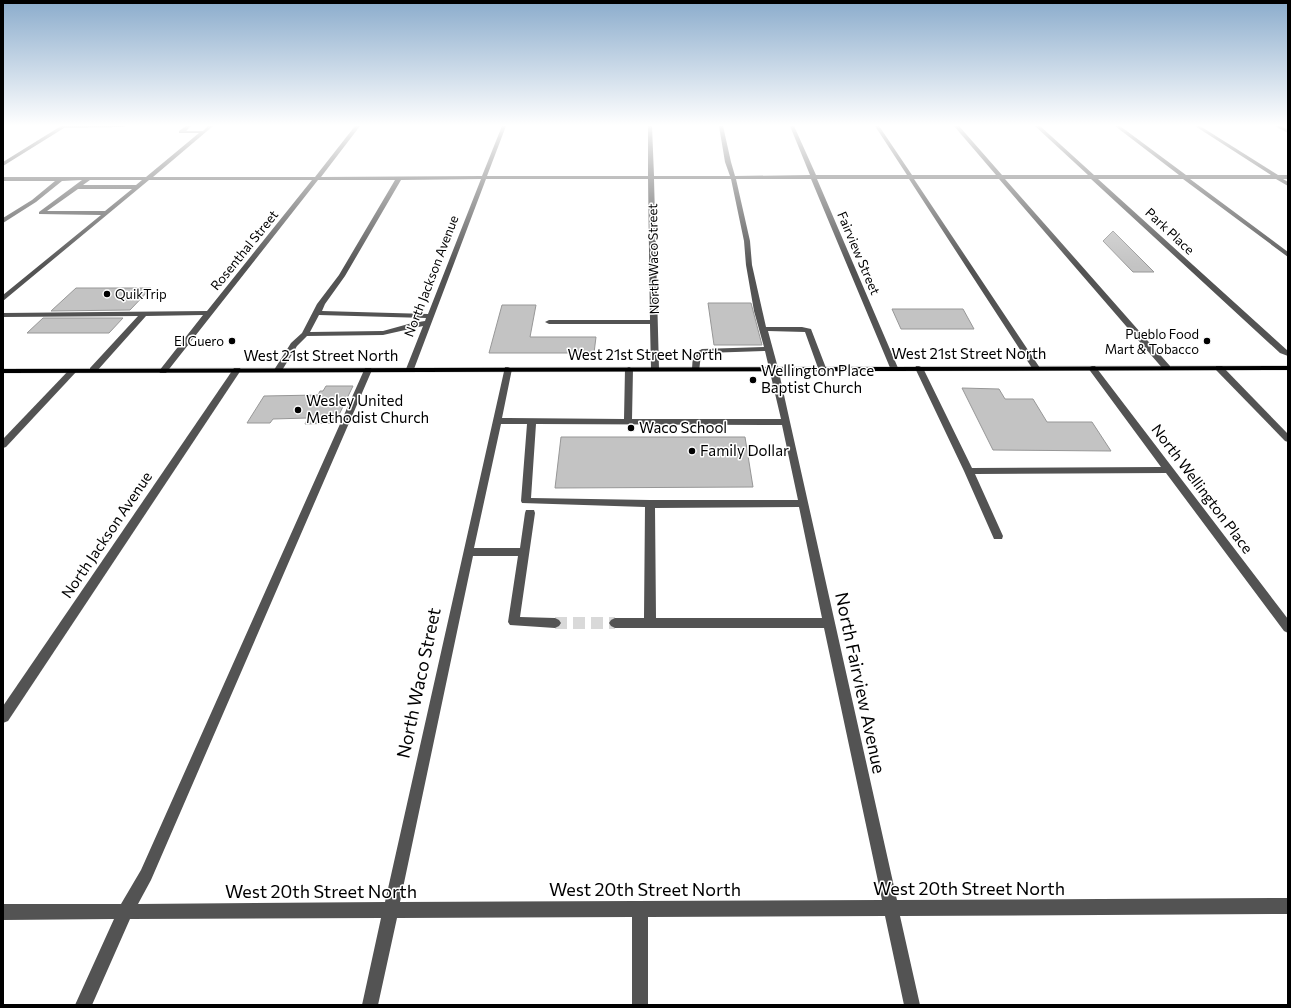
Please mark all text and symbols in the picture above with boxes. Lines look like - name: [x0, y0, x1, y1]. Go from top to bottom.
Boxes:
- street label: North Waco Street: [644, 203, 662, 315]
- street label: Park Place: [1142, 204, 1198, 258]
- street label: Rosenthal Street: [207, 207, 281, 293]
- street label: Fairview Street: [834, 209, 884, 297]
- street label: North Jackson Avenue: [400, 213, 462, 339]
- place label: QuikTrip: [115, 286, 167, 302]
- marker: QuikTrip: [102, 289, 112, 299]
- place label: Pueblo Food Mart & Tobacco: [1105, 326, 1199, 357]
- place label: El Guero: [174, 333, 224, 349]
- marker: El Guero: [227, 336, 237, 346]
- marker: Pueblo Food Mart & Tobacco: [1202, 336, 1212, 346]
- street label: West 21st Street North: [892, 344, 1046, 362]
- street label: West 21st Street North: [568, 345, 722, 363]
- street label: West 21st Street North: [244, 346, 398, 364]
- place label: Wellington Place Baptist Church: [761, 361, 874, 396]
- marker: Wellington Place Baptist Church: [748, 375, 758, 385]
- place label: Wesley United Methodist Church: [306, 391, 429, 426]
- marker: Wesley United Methodist Church: [293, 405, 303, 415]
- place label: Waco School: [639, 418, 727, 436]
- street label: North Wellington Place: [1148, 420, 1257, 557]
- marker: Waco School: [626, 423, 636, 433]
- place label: Family Dollar: [700, 441, 789, 459]
- marker: Family Dollar: [687, 446, 697, 456]
- street label: North Jackson Avenue: [57, 468, 155, 601]
- street label: North Fairview Avenue: [831, 590, 891, 775]
- street label: North Waco Street: [391, 605, 445, 760]
- street label: West 20th Street North: [873, 877, 1065, 899]
- street label: West 20th Street North: [549, 878, 741, 900]
- street label: West 20th Street North: [225, 880, 417, 902]

